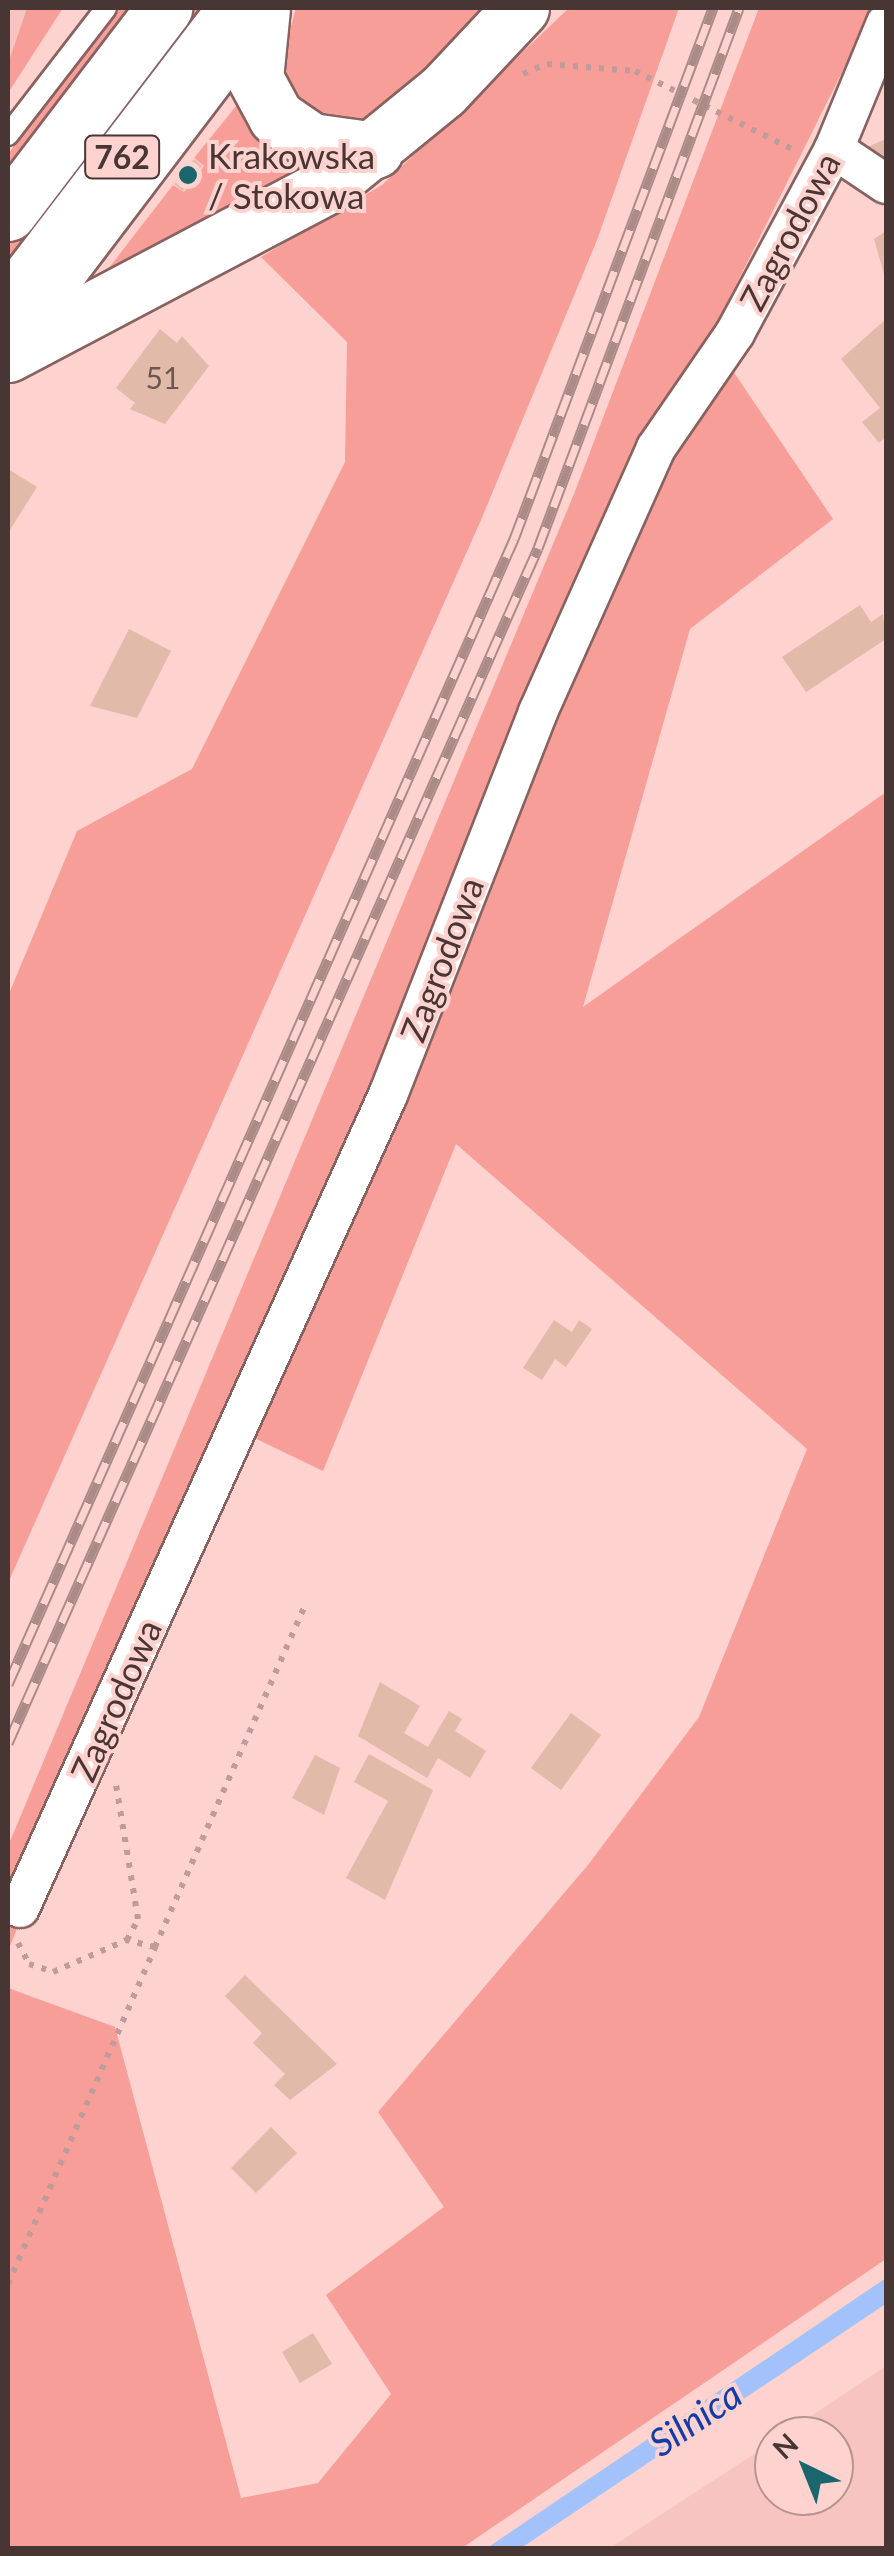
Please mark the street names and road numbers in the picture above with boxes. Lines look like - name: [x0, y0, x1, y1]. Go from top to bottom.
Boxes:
- road number: 762: [82, 130, 162, 184]
- street label: Zagrodowa: [730, 145, 848, 317]
- street label: Zagrodowa: [391, 871, 491, 1047]
- street label: Zagrodowa: [61, 1613, 169, 1787]

